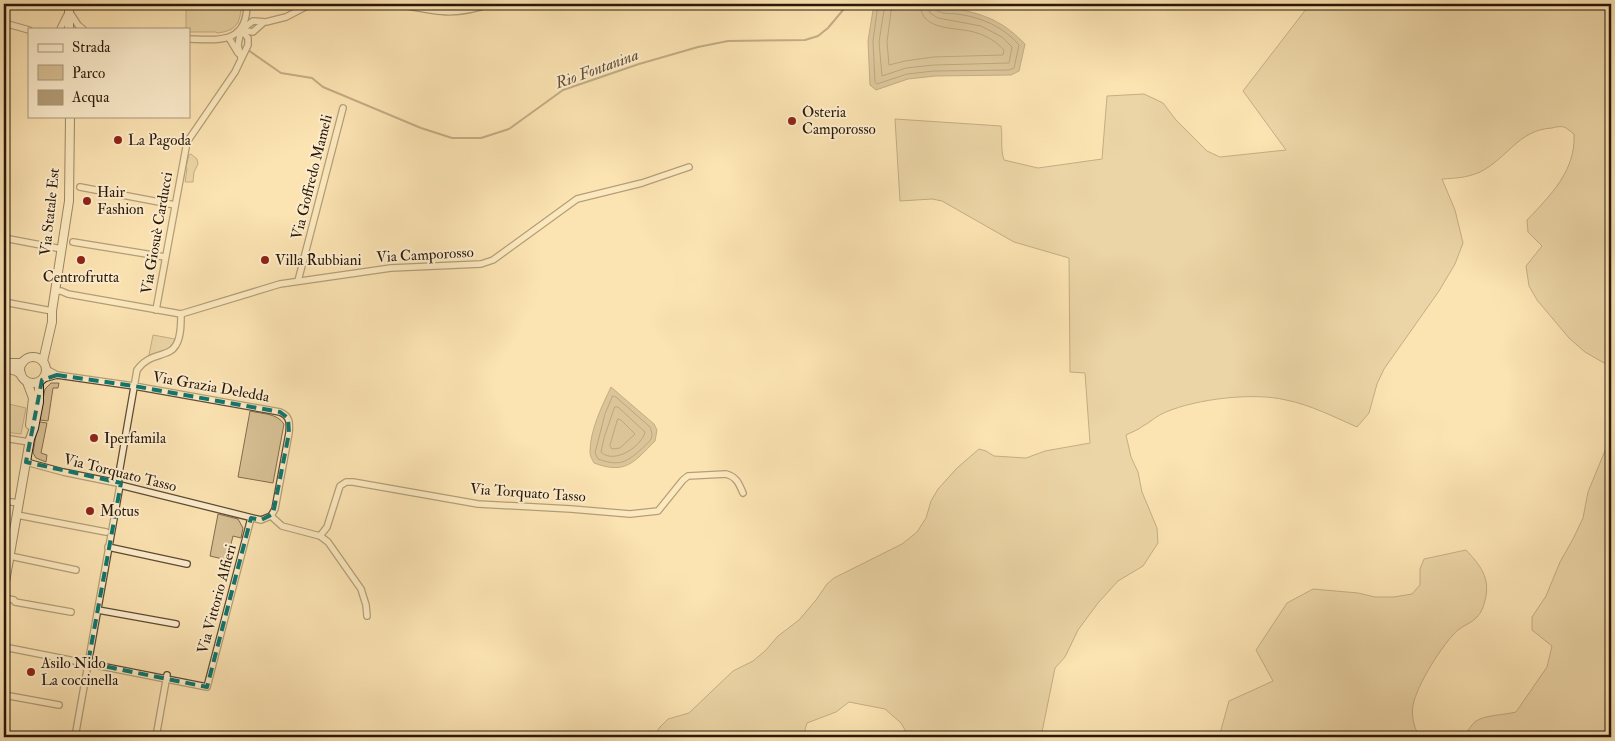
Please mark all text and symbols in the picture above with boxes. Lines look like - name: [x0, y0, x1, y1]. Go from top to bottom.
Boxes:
- legend: [28, 28, 190, 118]
- text: Strada: [72, 38, 111, 57]
- water label: Rio Fontanina: [552, 45, 641, 94]
- text: Parco: [72, 64, 105, 83]
- text: Acqua: [71, 88, 110, 107]
- place label: Osteria Camporosso: [802, 103, 876, 140]
- street label: Via Goffredo Mameli: [287, 113, 337, 241]
- marker: Osteria Camporosso: [786, 115, 798, 127]
- place label: La Pagoda: [128, 131, 192, 150]
- marker: La Pagoda: [112, 134, 124, 146]
- street label: Via Statale Est: [36, 167, 64, 257]
- street label: Via Giosuè Carducci: [137, 170, 177, 296]
- place label: Hair Fashion: [97, 183, 144, 219]
- marker: Hair Fashion: [81, 195, 93, 207]
- street label: Via Camporosso: [376, 243, 474, 268]
- place label: Villa Rubbiani: [275, 251, 361, 270]
- marker: Centrofrutta: [75, 254, 87, 266]
- marker: Villa Rubbiani: [259, 254, 271, 266]
- place label: Centrofrutta: [43, 268, 120, 287]
- street label: Via Grazia Deledda: [151, 367, 272, 407]
- place label: Iperfamila: [104, 429, 167, 449]
- marker: Iperfamila: [88, 432, 100, 444]
- street label: Via Torquato Tasso: [61, 450, 179, 496]
- street label: Via Torquato Tasso: [469, 479, 587, 507]
- place label: Motus: [100, 502, 139, 521]
- marker: Motus: [84, 505, 96, 517]
- street label: Via Vittorio Alfieri: [193, 542, 241, 656]
- place label: Asilo Nido La coccinella: [40, 654, 119, 690]
- marker: Asilo Nido La coccinella: [25, 666, 37, 678]

